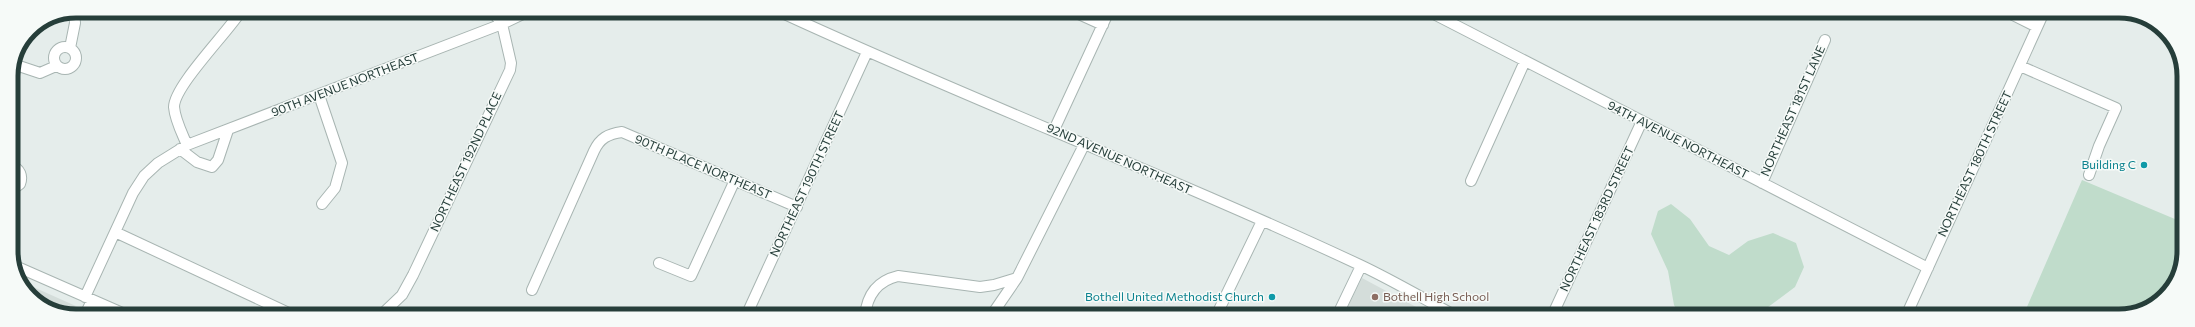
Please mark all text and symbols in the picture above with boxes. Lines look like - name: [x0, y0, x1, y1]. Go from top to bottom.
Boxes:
- street label: NORTHEAST 181ST LANE: [1757, 43, 1827, 178]
- street label: 90TH AVENUE NORTHEAST: [269, 49, 421, 119]
- street label: NORTHEAST 180TH STREET: [1934, 88, 2014, 239]
- street label: NORTHEAST 192ND PLACE: [427, 90, 504, 234]
- street label: 94TH AVENUE NORTHEAST: [1606, 97, 1752, 181]
- street label: NORTHEAST 190TH STREET: [766, 108, 846, 259]
- street label: 92ND AVENUE NORTHEAST: [1045, 120, 1194, 197]
- street label: 90TH PLACE NORTHEAST: [633, 131, 774, 201]
- street label: NORTHEAST 183RD STREET: [1556, 143, 1636, 293]
- place label: Building C: [2082, 157, 2136, 171]
- marker: Building C: [2139, 160, 2149, 170]
- place label: Bothell United Methodist Church: [1085, 289, 1264, 303]
- place label: Bothell High School: [1383, 289, 1489, 303]
- marker: Bothell United Methodist Church: [1267, 292, 1277, 302]
- marker: Bothell High School: [1370, 292, 1380, 302]

